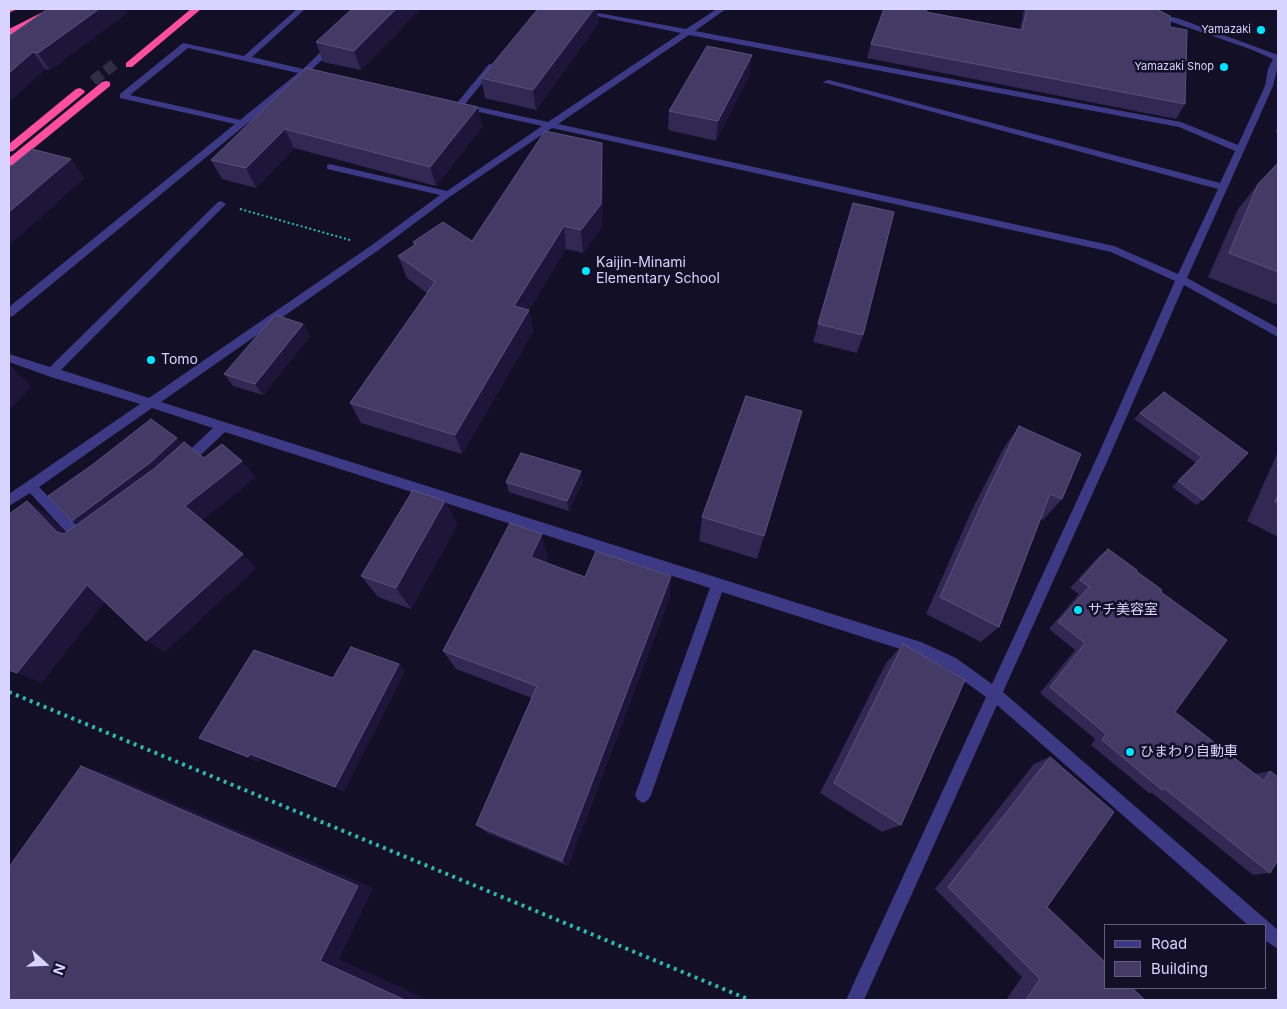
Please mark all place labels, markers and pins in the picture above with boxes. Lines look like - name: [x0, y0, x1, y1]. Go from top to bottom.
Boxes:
- place label: Yamazaki: [1201, 23, 1251, 37]
- marker: Yamazaki: [1255, 24, 1267, 36]
- place label: Yamazaki Shop: [1134, 60, 1214, 74]
- marker: Yamazaki Shop: [1218, 61, 1230, 73]
- place label: Kaijin-Minami Elementary School: [596, 255, 720, 288]
- marker: Kaijin-Minami Elementary School: [580, 265, 592, 277]
- place label: Tomo: [161, 352, 198, 368]
- marker: Tomo: [145, 354, 157, 366]
- place label: サチ美容室: [1088, 602, 1158, 618]
- marker: サチ美容室: [1072, 604, 1084, 616]
- place label: ひまわり自動車: [1140, 744, 1238, 760]
- marker: ひまわり自動車: [1124, 746, 1136, 758]

